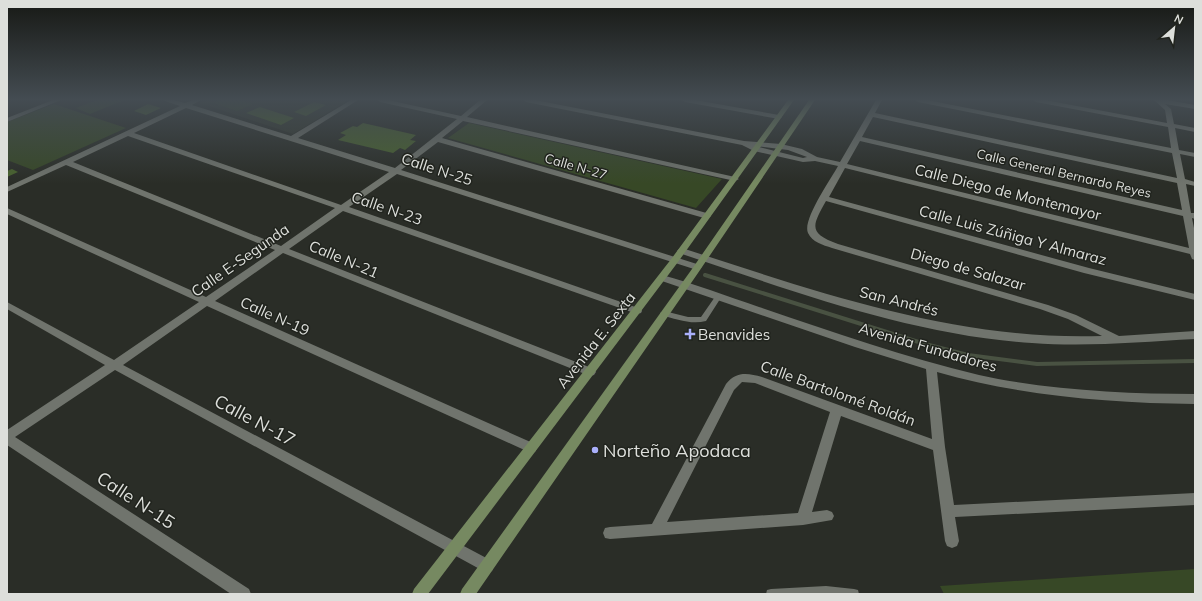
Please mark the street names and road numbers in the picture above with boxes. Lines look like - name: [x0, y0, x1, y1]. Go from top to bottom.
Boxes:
- street label: Calle General Bernardo Reyes: [975, 145, 1153, 201]
- street label: Calle N-25: [399, 149, 475, 189]
- street label: Calle N-27: [543, 149, 609, 183]
- street label: Calle Diego de Montemayor: [913, 160, 1104, 224]
- street label: Calle N-23: [349, 187, 425, 229]
- street label: Calle Luis Zúñiga Y Almaraz: [917, 201, 1109, 269]
- street label: Calle E-Segunda: [187, 219, 293, 301]
- street label: Calle N-21: [306, 236, 382, 282]
- street label: Diego de Salazar: [908, 244, 1028, 295]
- street label: San Andrés: [857, 282, 941, 320]
- street label: Avenida E. Sexta: [553, 288, 639, 392]
- street label: Calle N-19: [237, 292, 313, 340]
- street label: Avenida Fundadores: [857, 318, 999, 376]
- street label: Calle Bartolomé Roldán: [758, 356, 918, 430]
- street label: Calle N-17: [210, 389, 300, 451]
- street label: Calle N-15: [93, 466, 180, 534]

